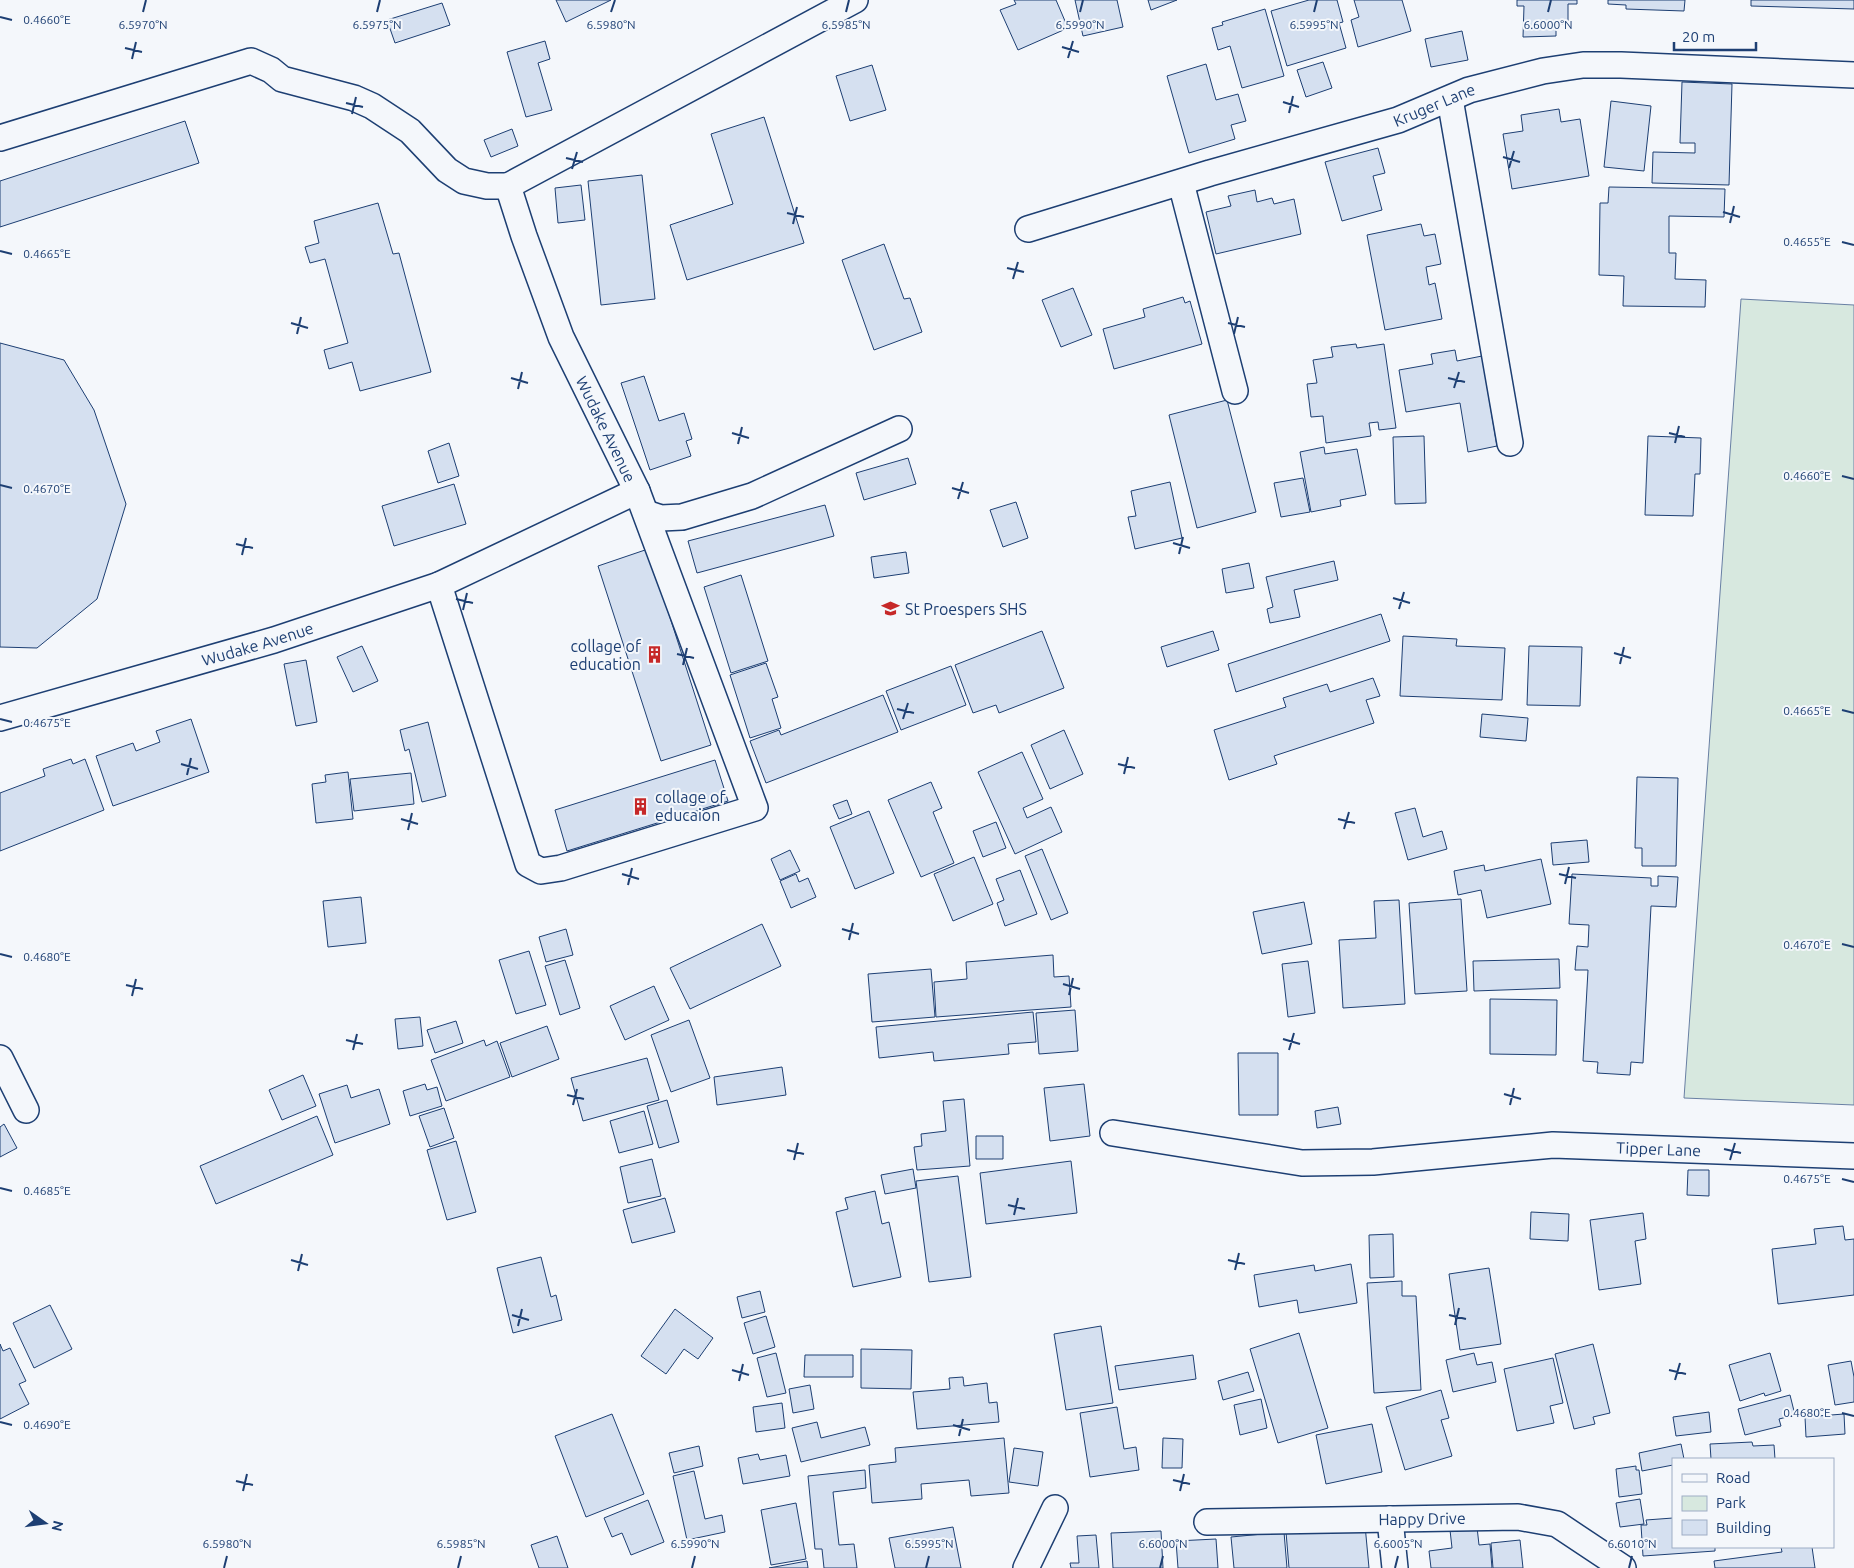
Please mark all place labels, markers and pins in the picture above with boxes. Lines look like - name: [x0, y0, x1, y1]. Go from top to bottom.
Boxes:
- school or university icon: St Proespers SHS: [881, 599, 901, 619]
- place label: St Proespers SHS: [905, 600, 1027, 618]
- place label: collage of education: [569, 637, 642, 673]
- building icon: collage of education: [645, 645, 665, 665]
- place label: collage of educaion: [655, 788, 726, 824]
- building icon: collage of educaion: [631, 796, 651, 816]

